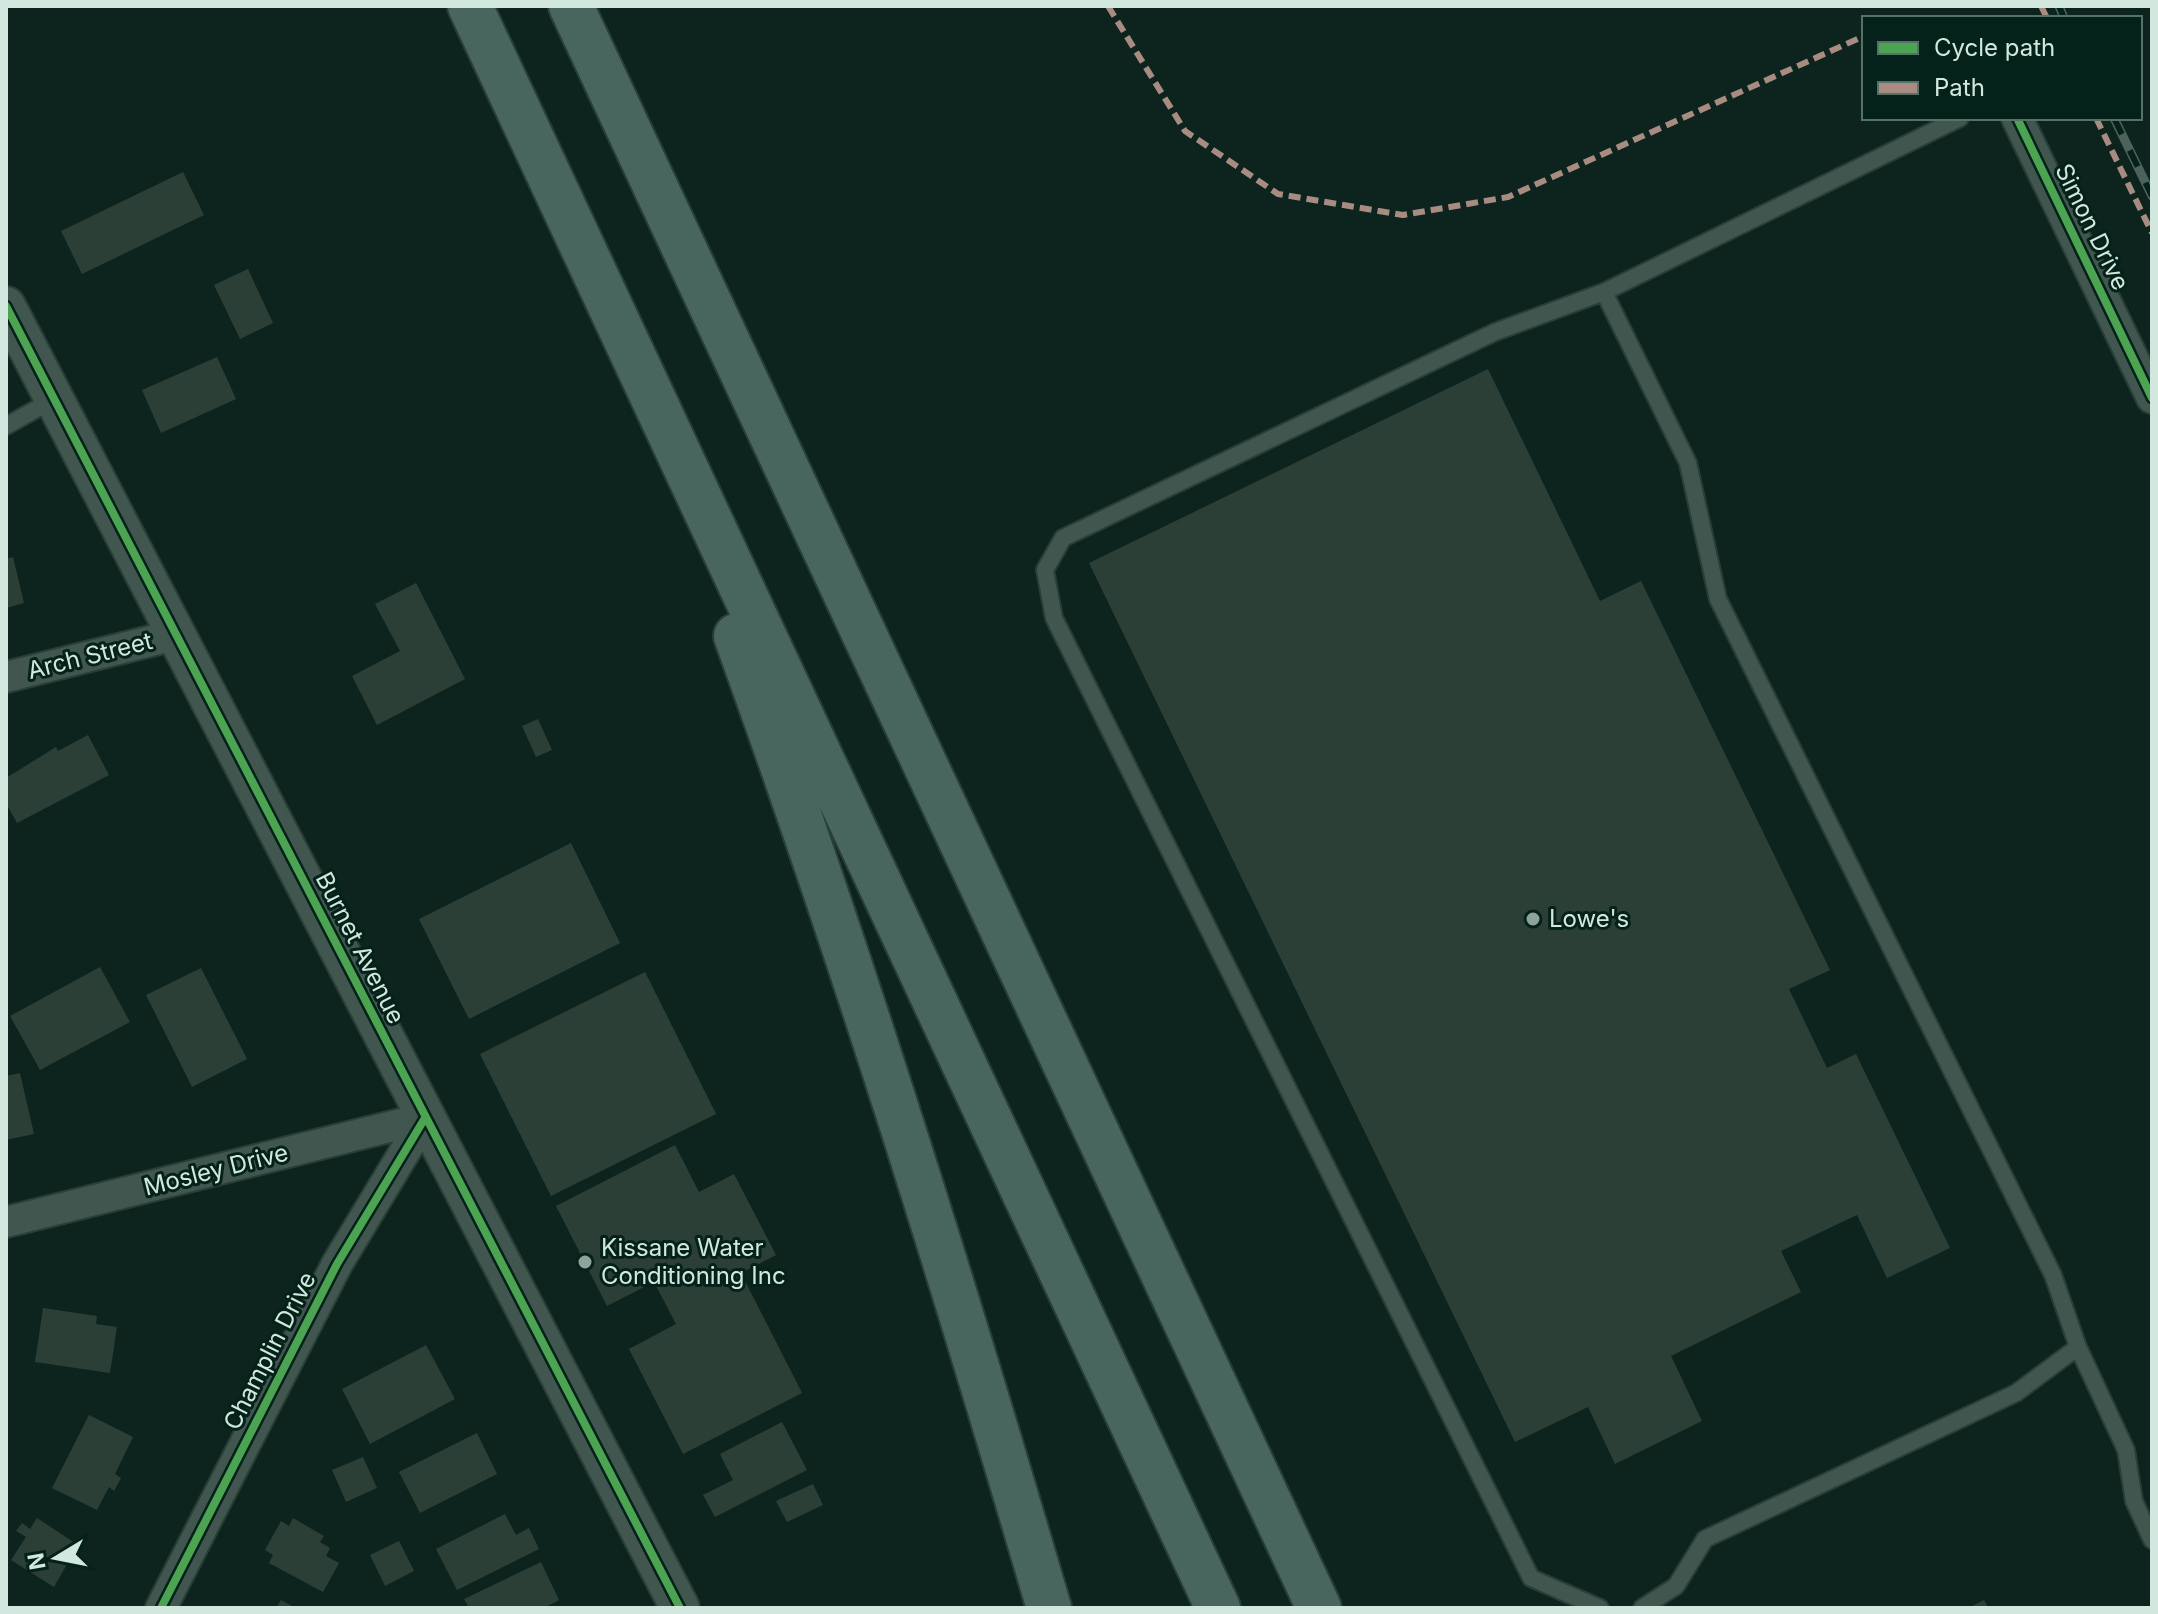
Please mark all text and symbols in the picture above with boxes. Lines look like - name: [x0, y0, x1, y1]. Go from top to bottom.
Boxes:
- legend: [1862, 16, 2142, 120]
- text: Cycle path: [1934, 33, 2055, 62]
- text: Path: [1934, 73, 1985, 102]
- street label: Simon Drive: [2049, 159, 2136, 295]
- street label: Arch Street: [24, 626, 155, 685]
- street label: Burnet Avenue: [310, 867, 411, 1028]
- place label: Lowe's: [1549, 904, 1629, 933]
- marker: Lowe's: [1524, 910, 1542, 928]
- street label: Mosley Drive: [141, 1138, 291, 1201]
- place label: Kissane Water Conditioning Inc: [601, 1233, 786, 1290]
- marker: Kissane Water Conditioning Inc: [576, 1253, 594, 1271]
- street label: Champlin Drive: [217, 1267, 322, 1434]
- north arrow: [16, 1518, 96, 1598]
- text: N: [22, 1551, 51, 1572]

